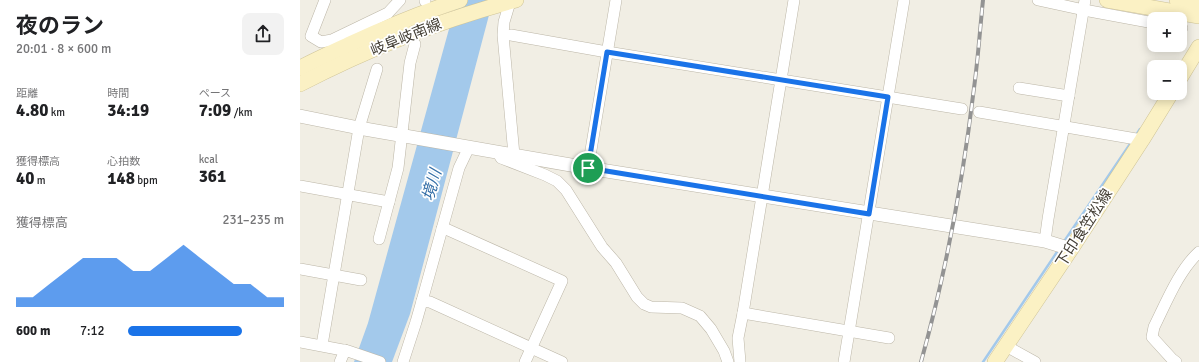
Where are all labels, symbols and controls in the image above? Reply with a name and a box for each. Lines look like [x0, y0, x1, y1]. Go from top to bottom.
text: 夜のラン [16, 12, 104, 39]
map controls [1147, 12, 1187, 100]
button: + [1147, 12, 1187, 52]
button: share [242, 13, 284, 55]
street label: 岐阜岐南線 [368, 15, 444, 59]
text: 20:01 · 8 × 600 m [16, 41, 111, 57]
button: − [1147, 60, 1187, 100]
text: 距離 [16, 87, 38, 100]
text: 時間 [107, 87, 129, 100]
text: ペース [199, 87, 231, 100]
text: 4.80 [16, 100, 48, 121]
text: 34:19 [107, 100, 149, 121]
text: 7:09 [199, 100, 231, 121]
text: km [48, 106, 65, 119]
text: /km [231, 106, 253, 119]
pin [571, 151, 605, 185]
text: kcal [199, 153, 218, 166]
text: 獲得標高 [16, 155, 60, 168]
text: 心拍数 [107, 155, 140, 168]
icon: arrive [577, 157, 599, 179]
water label: 境川 [418, 165, 447, 203]
text: 361 [199, 166, 226, 187]
text: 40 [16, 168, 34, 189]
text: 148 [107, 168, 135, 189]
text: m [34, 174, 46, 187]
text: bpm [135, 174, 158, 187]
street label: 下印食笠松線 [1052, 185, 1116, 271]
text: 231–235 m [222, 212, 284, 228]
text: 獲得標高 [16, 215, 68, 231]
text: 600 m [16, 323, 50, 339]
text: 7:12 [80, 323, 105, 339]

